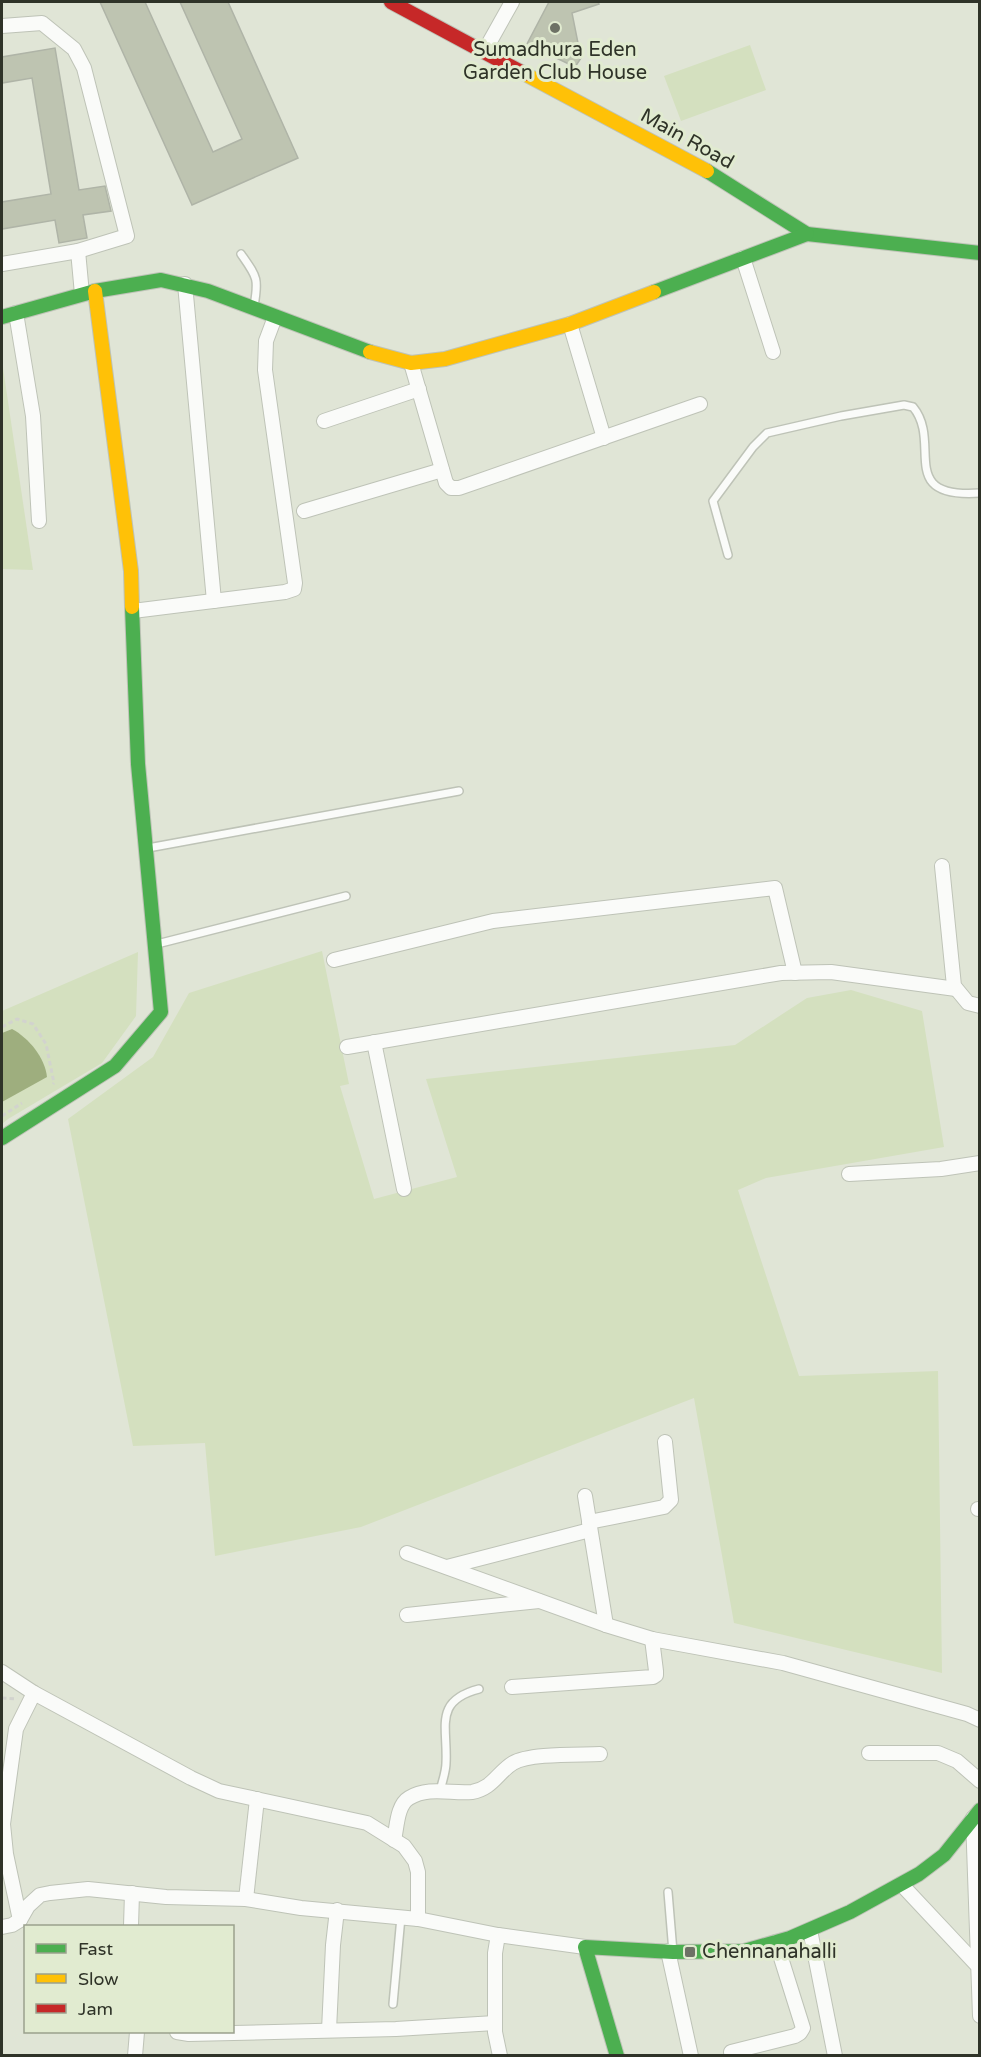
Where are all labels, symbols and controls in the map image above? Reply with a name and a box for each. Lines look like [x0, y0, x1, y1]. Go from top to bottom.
marker: Sumadhura Eden Garden Club House [548, 21, 562, 35]
place label: Sumadhura Eden Garden Club House [463, 38, 647, 85]
street label: Main Road [636, 103, 738, 175]
legend [24, 1925, 234, 2033]
text: Fast [78, 1938, 113, 1960]
place label: Chennanahalli [702, 1940, 837, 1964]
marker: Chennanahalli [683, 1945, 697, 1959]
text: Slow [78, 1968, 119, 1990]
text: Jam [78, 1998, 113, 2020]

